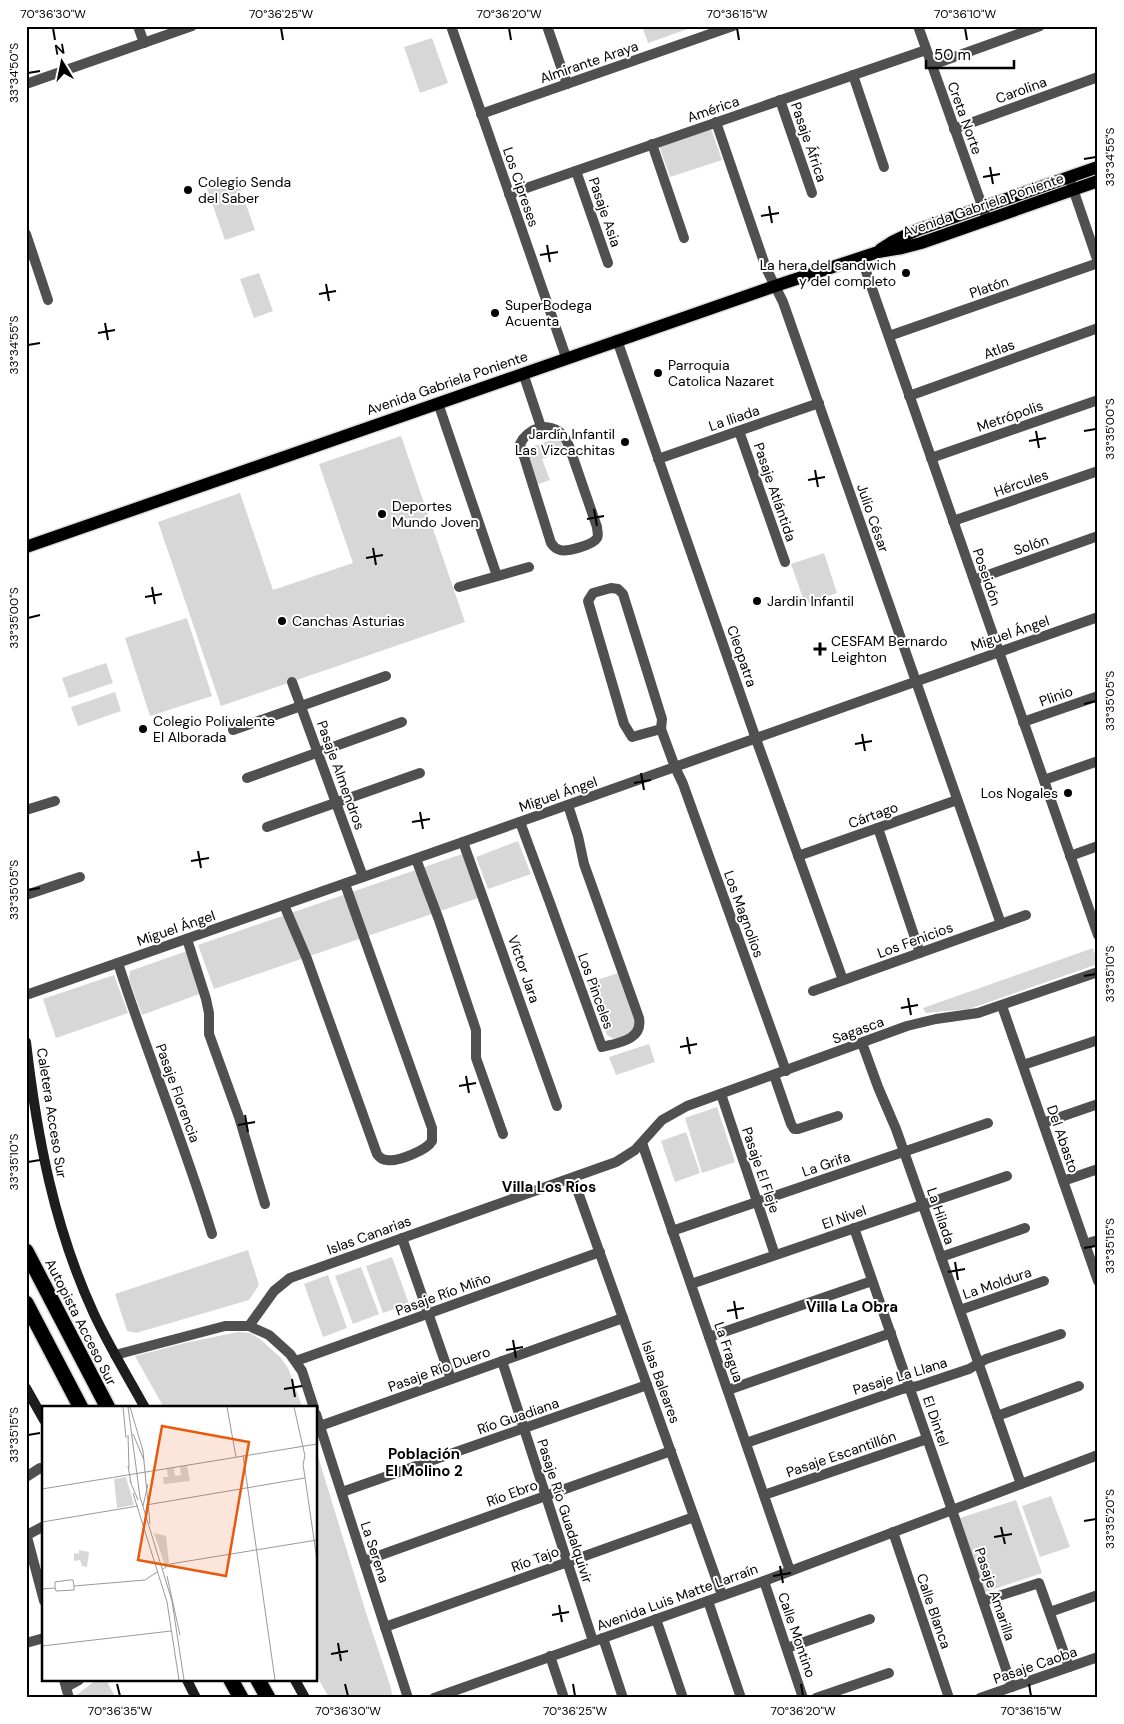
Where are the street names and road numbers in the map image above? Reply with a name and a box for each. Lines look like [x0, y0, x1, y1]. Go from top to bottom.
street label: Almirante Araya [537, 37, 641, 87]
street label: Carolina [993, 72, 1049, 108]
street label: Creta Norte [944, 79, 986, 157]
street label: América [685, 92, 741, 126]
street label: Pasaje África [787, 100, 831, 184]
street label: Los Cipreses [499, 145, 543, 229]
street label: Avenida Gabriela Poniente [900, 169, 1066, 241]
street label: Pasaje Asia [585, 175, 625, 249]
street label: Platón [967, 272, 1011, 302]
street label: Atlas [981, 335, 1017, 363]
street label: Avenida Gabriela Poniente [364, 347, 530, 419]
street label: Metrópolis [975, 396, 1045, 436]
street label: La Iliada [706, 401, 762, 435]
street label: Pasaje Atlántida [750, 440, 800, 544]
street label: Hércules [991, 465, 1051, 501]
street label: Julio César [853, 481, 893, 555]
street label: Solón [1011, 531, 1051, 559]
street label: Poseidón [969, 546, 1005, 608]
street label: Miguel Ángel [968, 611, 1052, 655]
street label: Cleopatra [723, 623, 761, 689]
street label: Plinio [1037, 682, 1075, 710]
street label: Pasaje Almendros [313, 718, 369, 832]
street label: Miguel Ángel [516, 772, 600, 816]
street label: Cártago [846, 798, 900, 832]
street label: Los Magnolios [720, 868, 768, 960]
street label: Miguel Ángel [134, 906, 218, 950]
street label: Los Fenicios [875, 918, 955, 962]
street label: Víctor Jara [504, 933, 544, 1005]
street label: Los Pinceles [574, 950, 618, 1032]
street label: Sagasca [830, 1012, 886, 1048]
street label: Pasaje Florencia [152, 1041, 204, 1145]
street label: Caletera Acceso Sur [33, 1047, 71, 1179]
street label: Del Abasto [1043, 1103, 1083, 1175]
street label: Pasaje El Fleje [738, 1125, 784, 1215]
street label: La Grifa [799, 1147, 853, 1181]
street label: La Hilada [923, 1185, 959, 1247]
street label: El Nivel [819, 1201, 869, 1233]
street label: Islas Canarias [324, 1211, 414, 1259]
street label: Autopista Acceso Sur [41, 1256, 121, 1388]
street label: La Moldura [960, 1263, 1034, 1303]
street label: Pasaje Río Miño [393, 1268, 493, 1320]
street label: La Fragua [710, 1320, 748, 1384]
street label: Islas Baleares [638, 1338, 684, 1426]
street label: Pasaje Río Duero [385, 1342, 493, 1396]
street label: Pasaje La Llana [851, 1353, 949, 1399]
street label: El Dintel [919, 1393, 953, 1449]
street label: Río Guadiana [475, 1394, 561, 1438]
street label: Pasaje Escantillón [784, 1427, 898, 1481]
street label: Pasaje Río Guadalquivir [533, 1437, 597, 1585]
street label: Río Ebro [484, 1475, 540, 1511]
street label: La Serena [357, 1519, 393, 1585]
street label: Río Tajo [509, 1542, 561, 1576]
street label: Pasaje Amarilla [971, 1545, 1019, 1643]
street label: Avenida Luis Matte Larraín [594, 1559, 760, 1635]
street label: Calle Blanca [913, 1571, 955, 1651]
street label: Calle Montino [774, 1590, 820, 1680]
street label: Pasaje Caoba [991, 1642, 1079, 1688]

